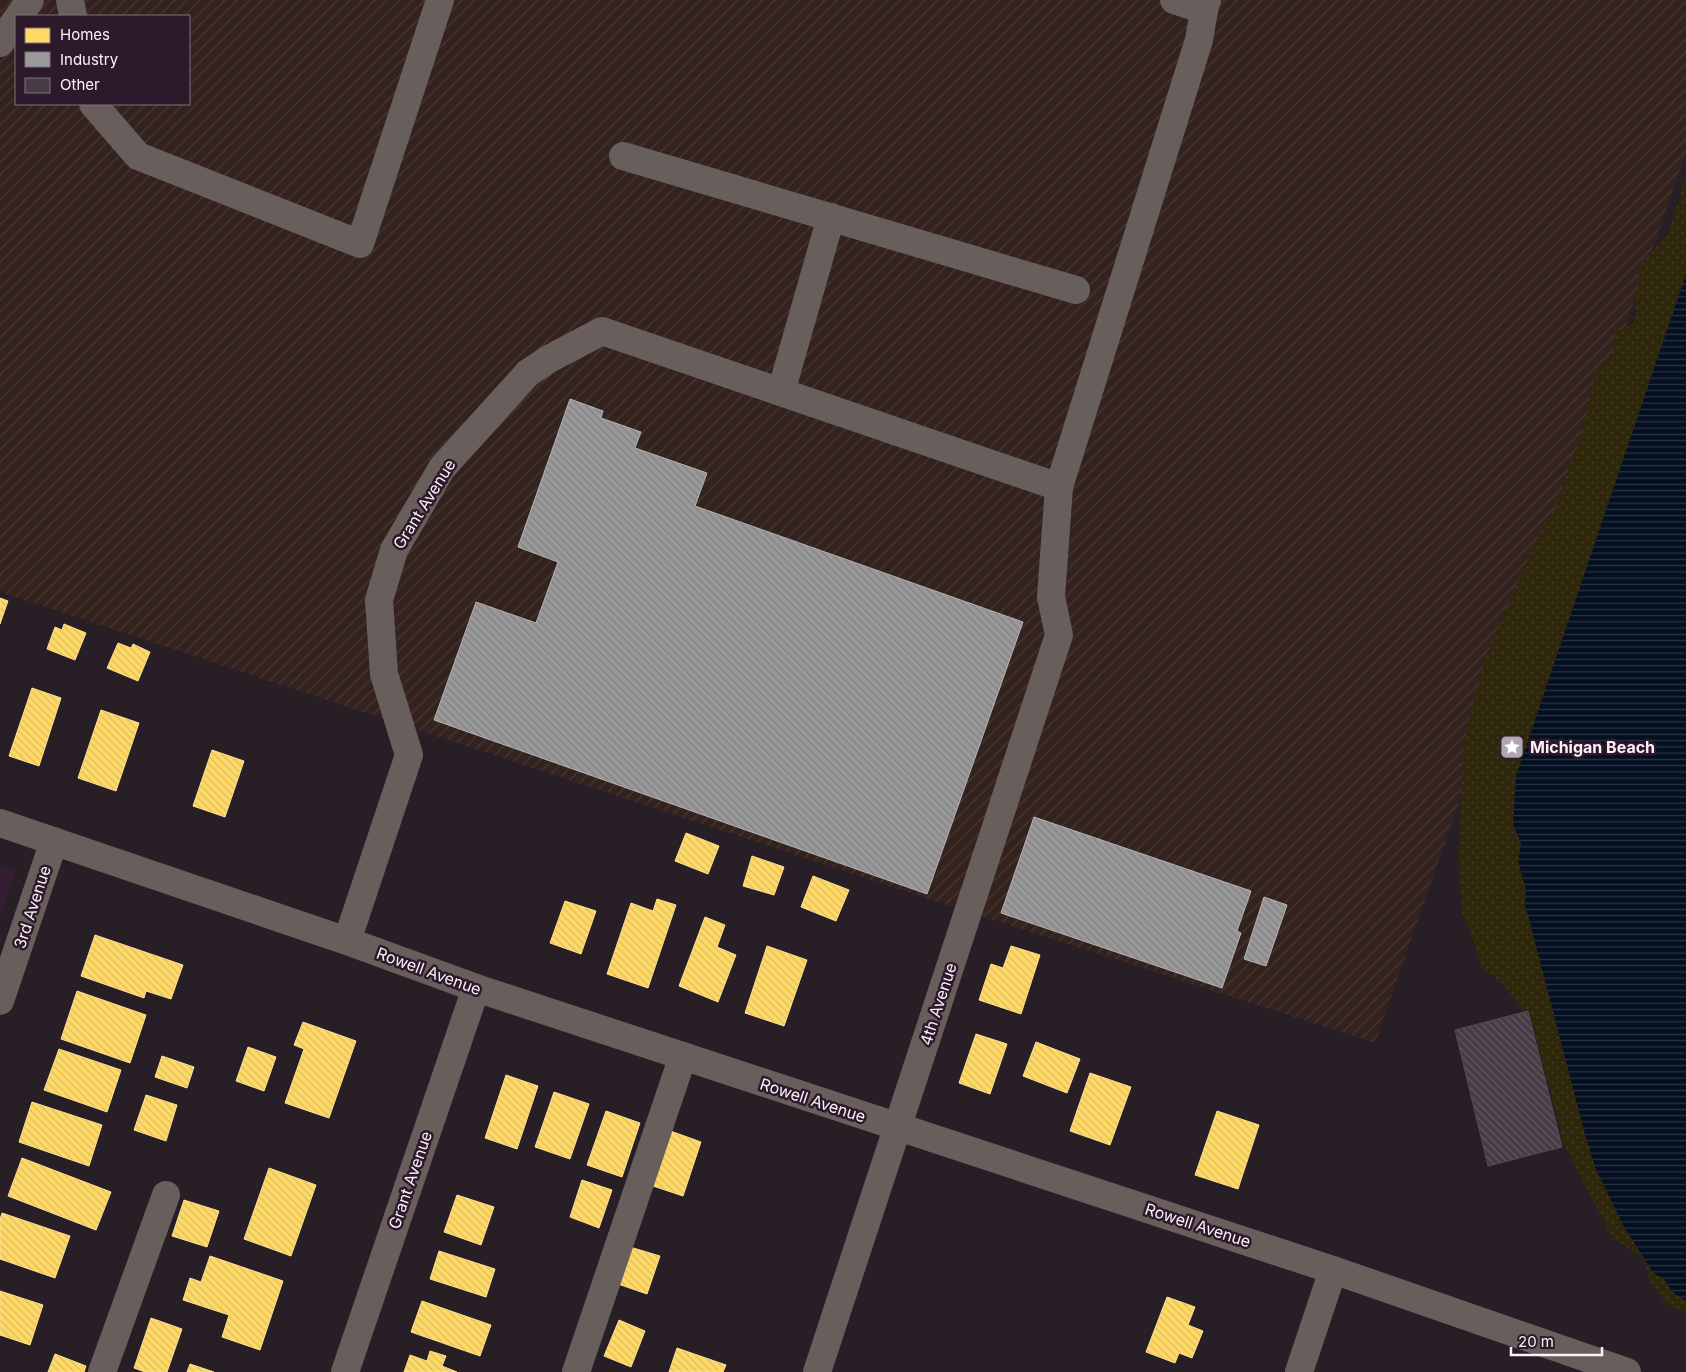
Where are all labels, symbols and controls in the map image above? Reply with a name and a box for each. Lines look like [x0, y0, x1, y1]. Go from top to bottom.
legend [15, 15, 190, 105]
text: Homes [60, 25, 110, 44]
text: Industry [60, 50, 119, 69]
text: Other [60, 75, 100, 94]
street label: Grant Avenue [388, 455, 460, 553]
place icon: Michigan Beach [1499, 734, 1525, 760]
place label: Michigan Beach [1530, 737, 1655, 757]
street label: 3rd Avenue [9, 863, 55, 951]
street label: Rowell Avenue [374, 943, 484, 999]
street label: 4th Avenue [915, 960, 961, 1048]
street label: Rowell Avenue [758, 1074, 868, 1126]
street label: Grant Avenue [384, 1128, 436, 1232]
street label: Rowell Avenue [1143, 1199, 1253, 1251]
scale bar [1511, 1324, 1602, 1356]
text: 20 m [1518, 1332, 1554, 1351]

